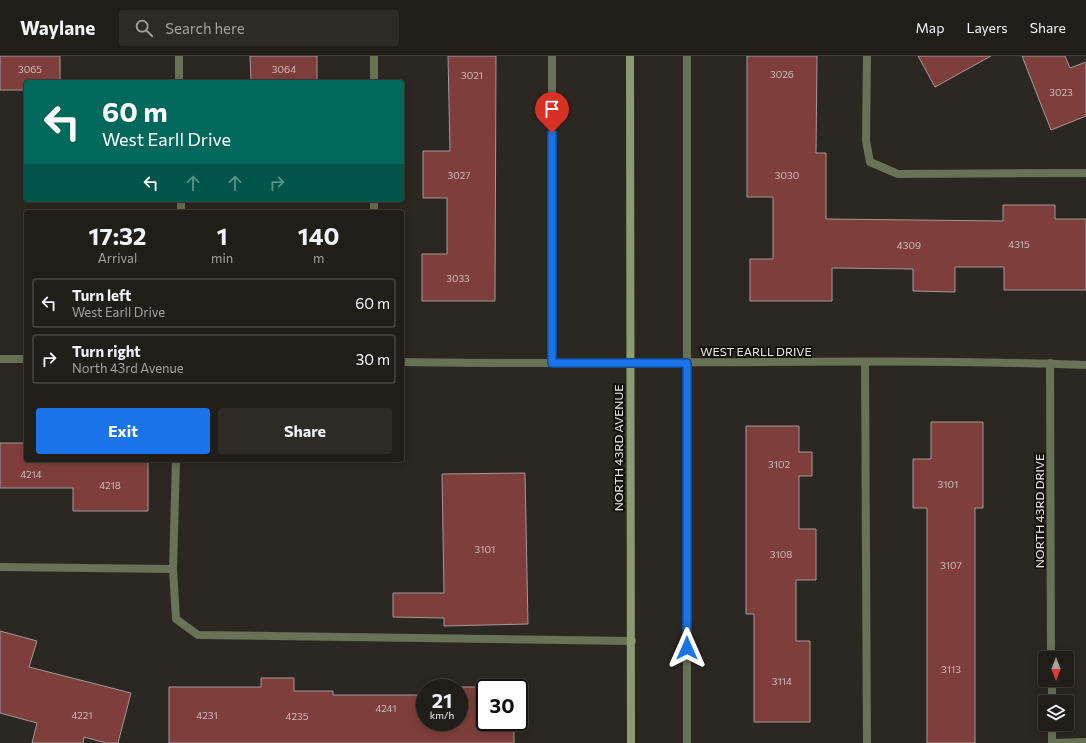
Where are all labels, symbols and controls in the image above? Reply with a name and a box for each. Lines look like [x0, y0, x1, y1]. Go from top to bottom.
search box [119, 10, 399, 46]
text: Waylane [20, 16, 95, 39]
icon: search [133, 17, 155, 39]
text: Search here [165, 19, 245, 37]
text: Map [916, 19, 944, 36]
text: Layers [966, 19, 1008, 36]
text: Share [1030, 19, 1066, 36]
house number: 3065 [18, 63, 42, 75]
house number: 3064 [272, 63, 296, 75]
house number: 3026 [770, 68, 794, 80]
house number: 3021 [461, 69, 483, 81]
house number: 3023 [1049, 86, 1073, 98]
pin [535, 92, 569, 133]
text: 60 m [102, 94, 168, 128]
icon: left [36, 96, 88, 148]
icon: arrive [541, 98, 563, 120]
text: West Earll Drive [102, 128, 231, 150]
house number: 3027 [447, 169, 471, 181]
house number: 3030 [775, 169, 799, 181]
icon: left [140, 172, 162, 194]
icon: ahead [182, 172, 204, 194]
icon: ahead [224, 172, 246, 194]
icon: right [266, 172, 288, 194]
text: 17:32 [89, 221, 146, 250]
text: 1 [217, 221, 228, 250]
text: 140 [298, 221, 339, 250]
house number: 4315 [1008, 238, 1030, 250]
house number: 4309 [897, 239, 921, 251]
text: Arrival [98, 250, 137, 266]
text: min [211, 250, 233, 266]
text: m [313, 250, 324, 266]
house number: 3033 [446, 272, 470, 284]
text: Turn left [72, 286, 131, 304]
icon: left [38, 292, 60, 314]
text: 60 m [355, 294, 390, 312]
text: West Earll Drive [72, 304, 165, 320]
text: Turn right [72, 342, 141, 360]
street label: WEST EARLL DRIVE [700, 344, 812, 358]
icon: right [38, 348, 60, 370]
text: 30 m [356, 350, 390, 368]
text: North 43rd Avenue [72, 360, 184, 376]
street label: NORTH 43RD AVENUE [611, 385, 625, 511]
button: Exit [36, 408, 210, 454]
button: Share [218, 408, 392, 454]
street label: NORTH 43RD DRIVE [1032, 454, 1046, 568]
house number: 3102 [768, 458, 790, 470]
house number: 4214 [20, 468, 42, 480]
house number: 3101 [938, 478, 958, 490]
house number: 4218 [99, 479, 121, 491]
house number: 3101 [475, 543, 495, 555]
house number: 3108 [770, 548, 792, 560]
house number: 3107 [940, 559, 962, 571]
position arrow [666, 627, 708, 669]
north arrow [1038, 651, 1074, 687]
map controls [1038, 651, 1074, 731]
house number: 3113 [941, 663, 961, 675]
house number: 3114 [772, 675, 792, 687]
speed limit sign: 30 [476, 679, 528, 731]
text: 21 [432, 688, 452, 712]
button: layers [1038, 695, 1074, 731]
house number: 4241 [375, 702, 397, 714]
house number: 4221 [71, 709, 93, 721]
house number: 4231 [196, 709, 218, 721]
text: km/h [430, 709, 454, 721]
house number: 4235 [286, 710, 309, 722]

